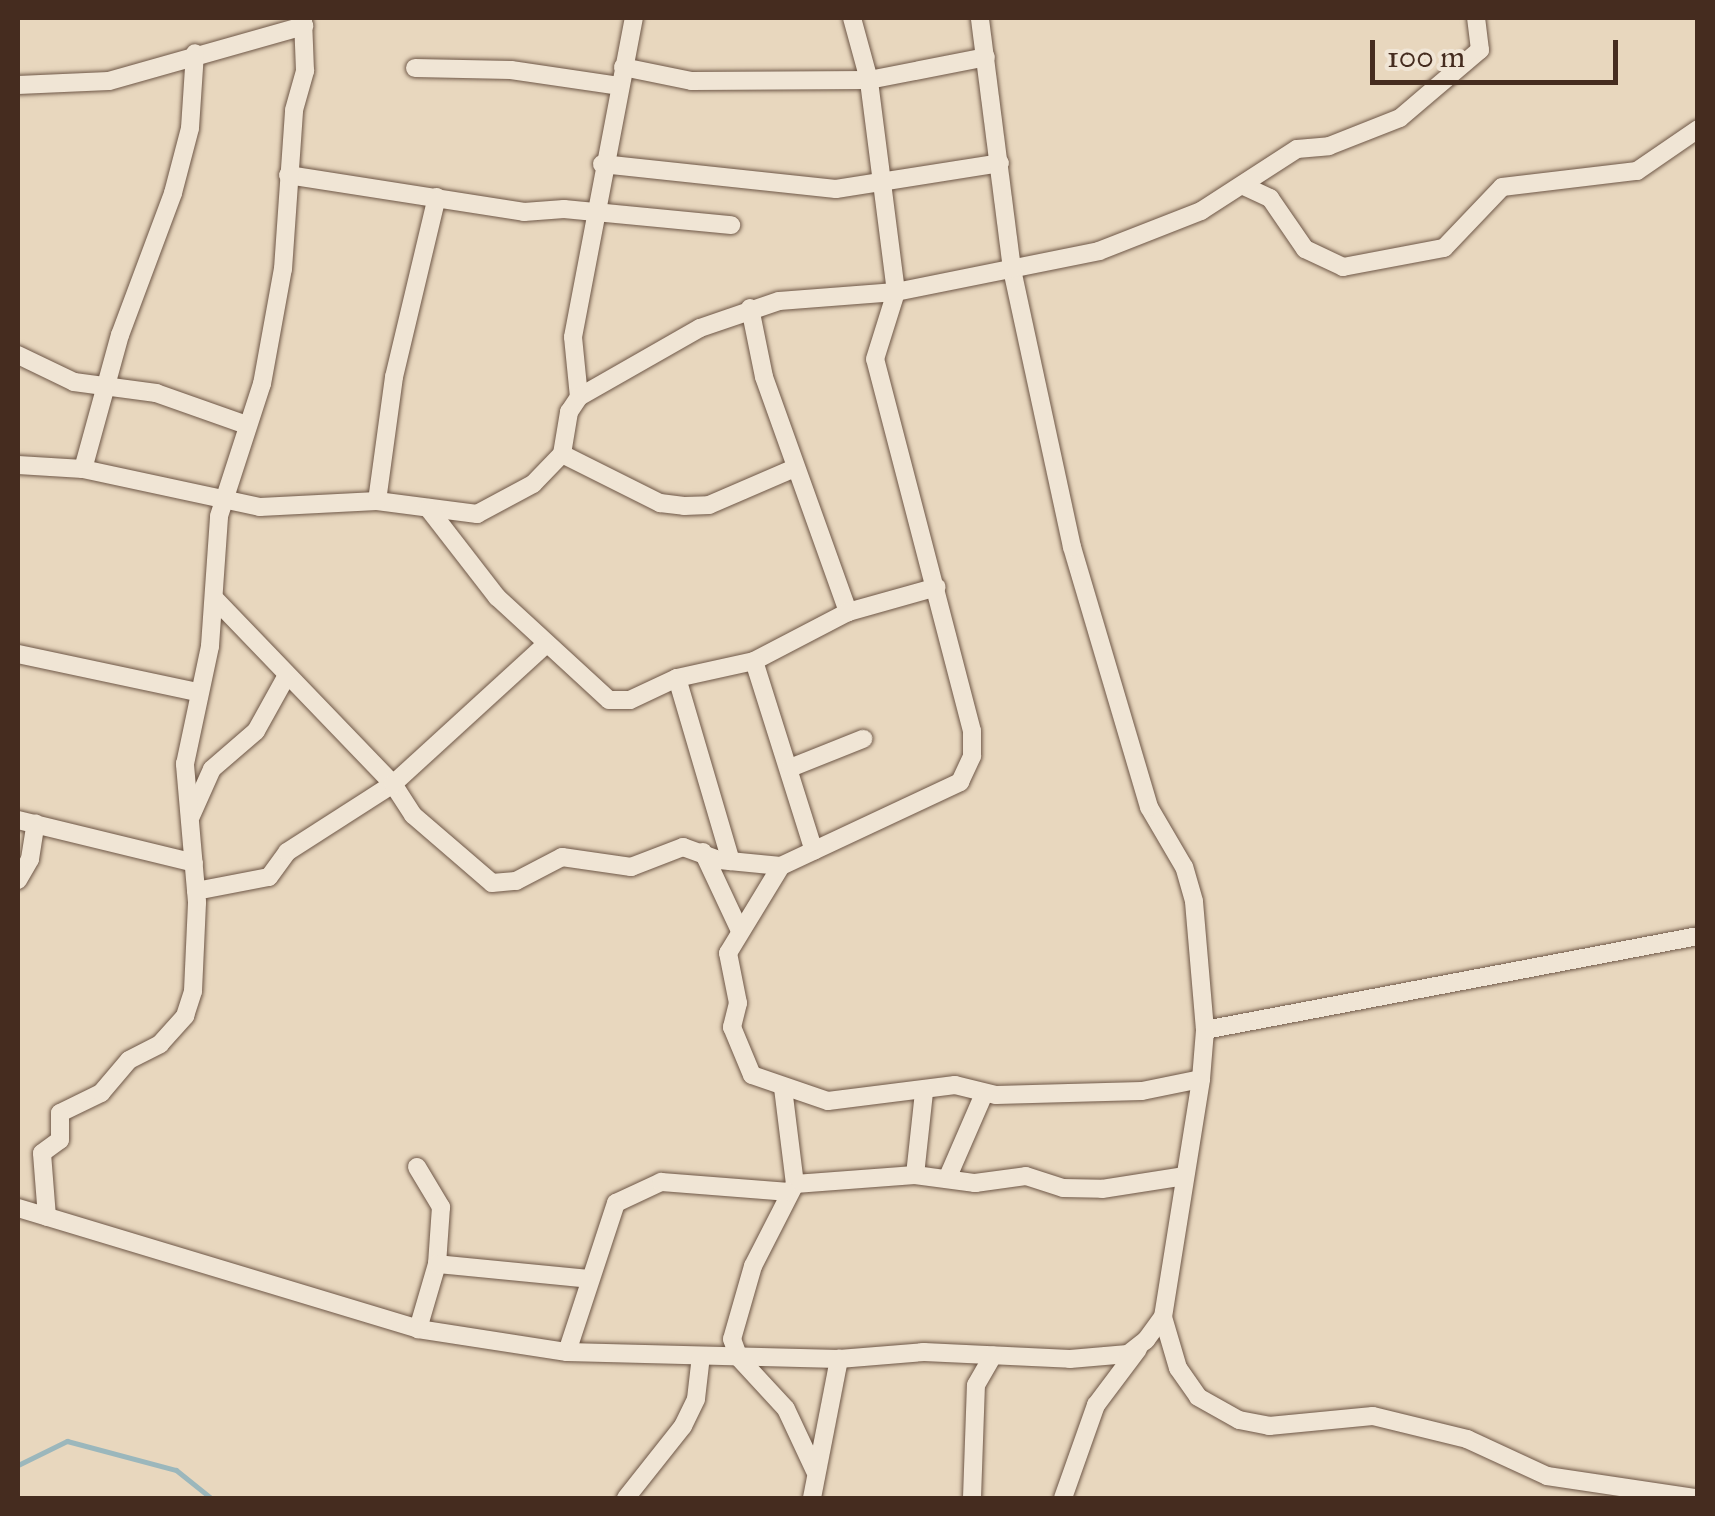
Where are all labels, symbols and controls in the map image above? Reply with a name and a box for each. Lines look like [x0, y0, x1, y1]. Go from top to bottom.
scale bar [1375, 20, 1622, 82]
text: 100 m [1387, 39, 1465, 75]

